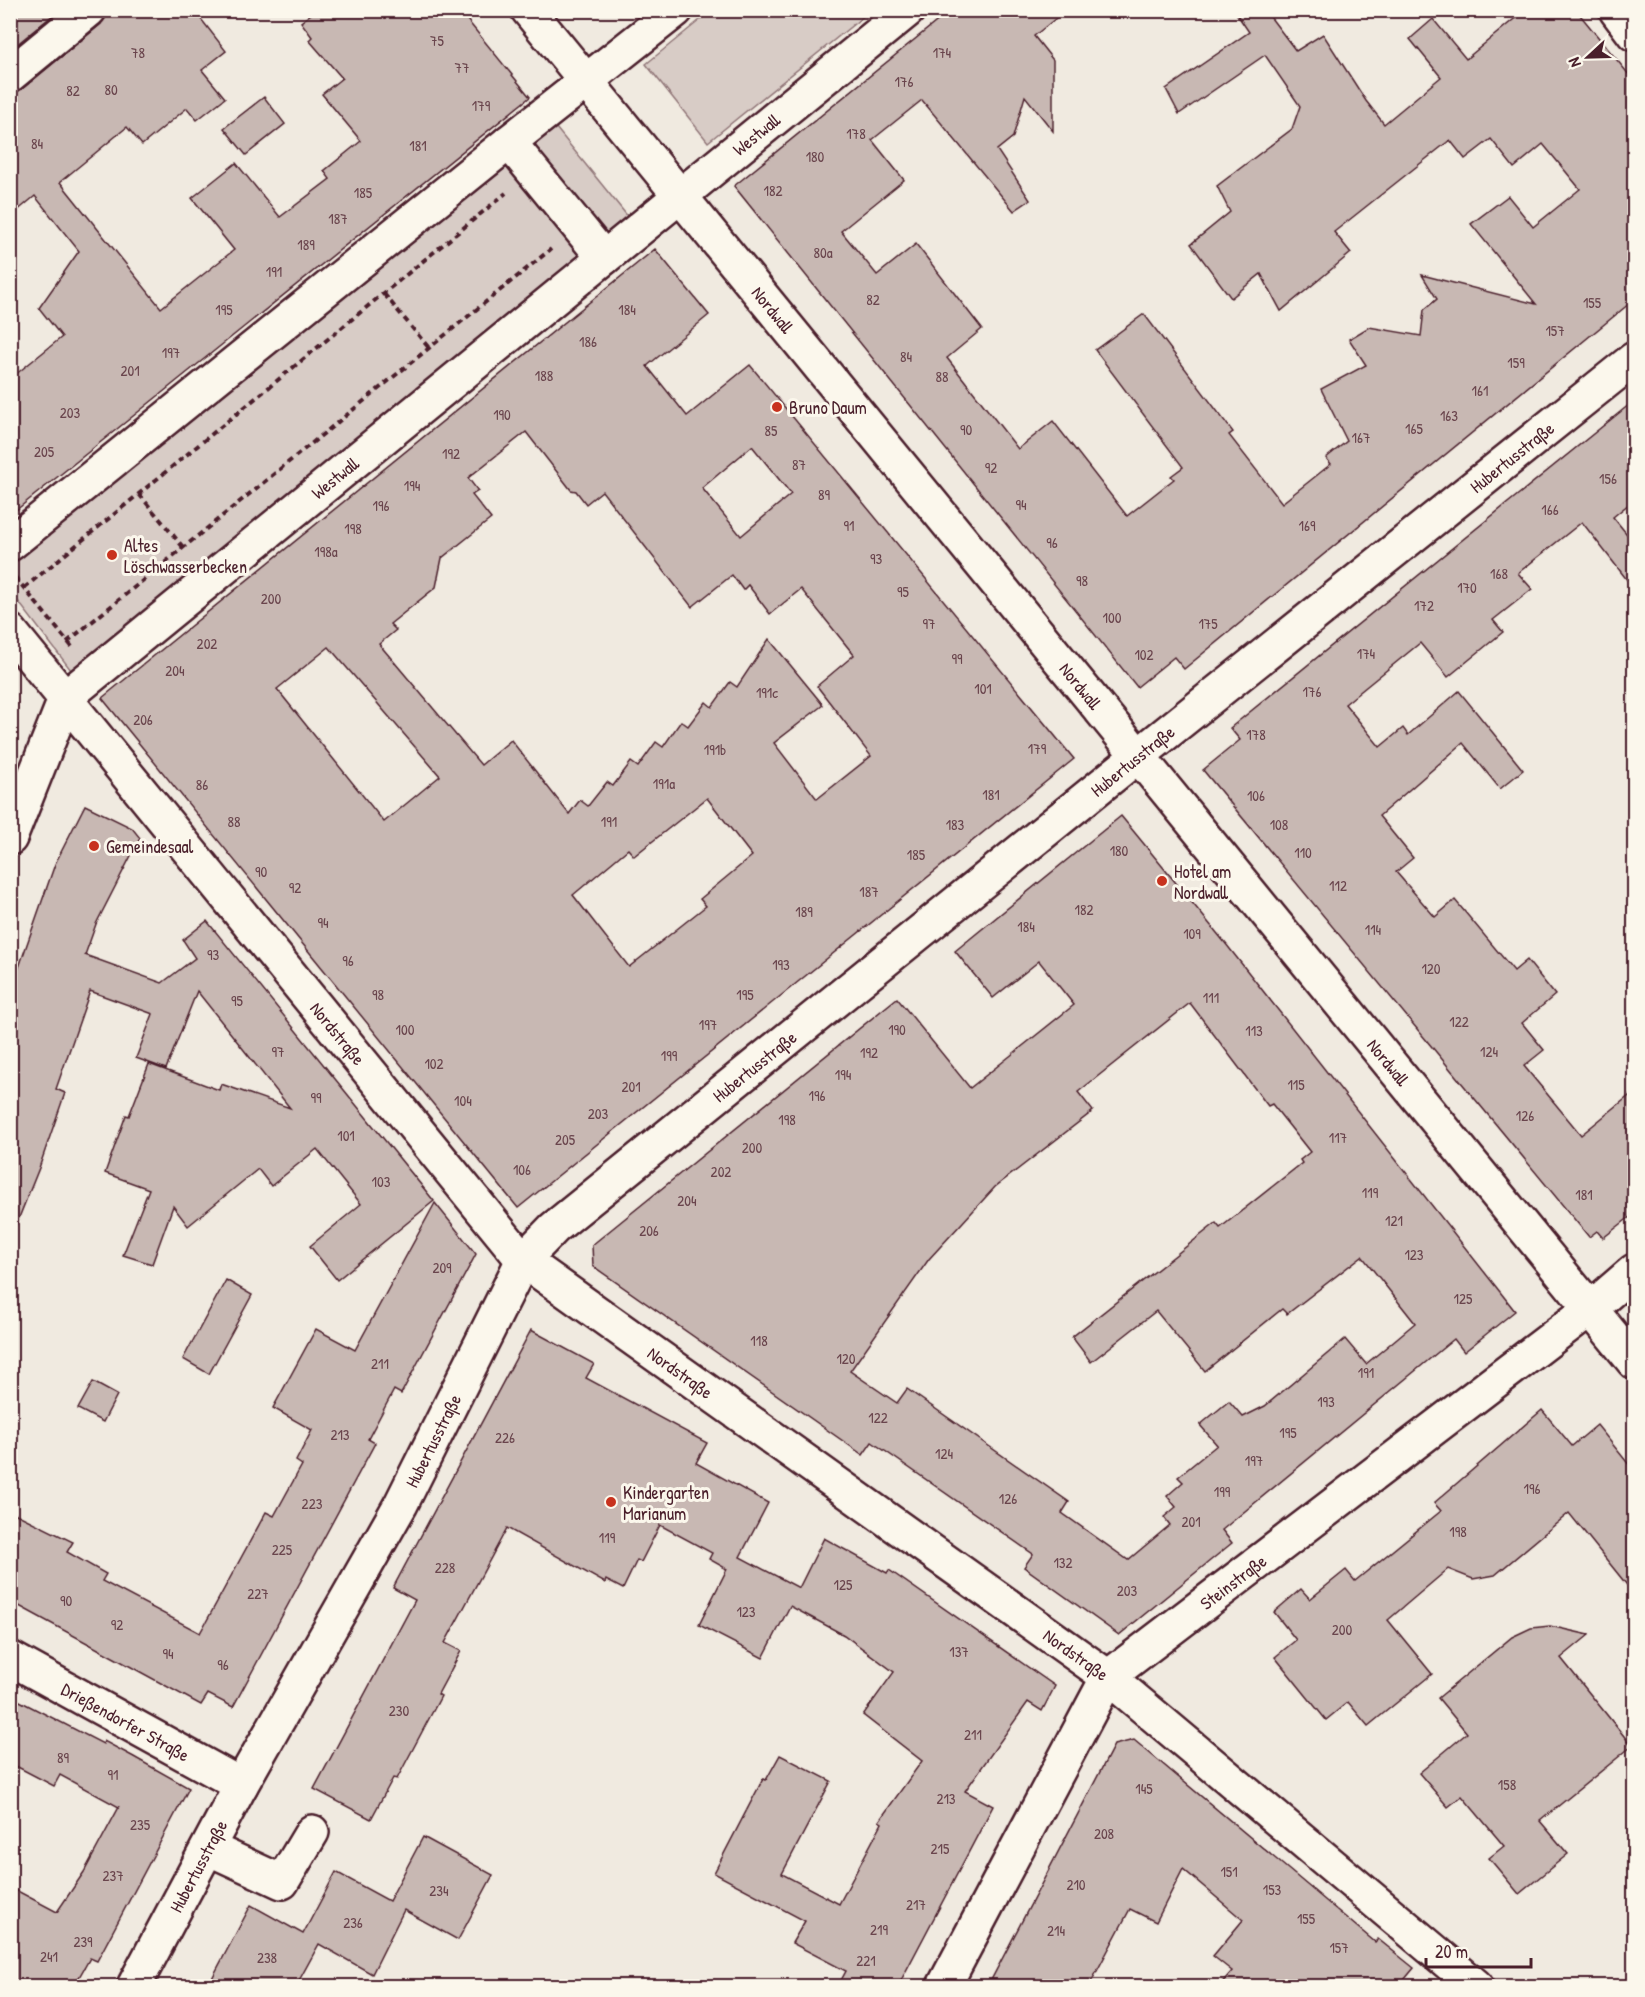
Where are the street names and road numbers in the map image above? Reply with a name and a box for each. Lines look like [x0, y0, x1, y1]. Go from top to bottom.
street label: Westwall [727, 107, 785, 161]
street label: Nordwall [746, 281, 800, 339]
street label: Hubertusstraße [1464, 415, 1559, 498]
street label: Westwall [306, 451, 364, 505]
street label: Nordwall [1054, 657, 1108, 715]
street label: Hubertusstraße [1085, 719, 1180, 802]
street label: Nordstraße [305, 996, 371, 1070]
street label: Hubertusstraße [707, 1024, 802, 1108]
street label: Nordwall [1362, 1033, 1415, 1091]
street label: Nordstraße [643, 1340, 718, 1404]
street label: Hubertusstraße [399, 1390, 467, 1491]
street label: Steinstraße [1194, 1548, 1271, 1615]
street label: Nordstraße [1039, 1622, 1114, 1686]
street label: Drießendorfer Straße [57, 1676, 194, 1767]
street label: Hubertusstraße [163, 1815, 233, 1917]

